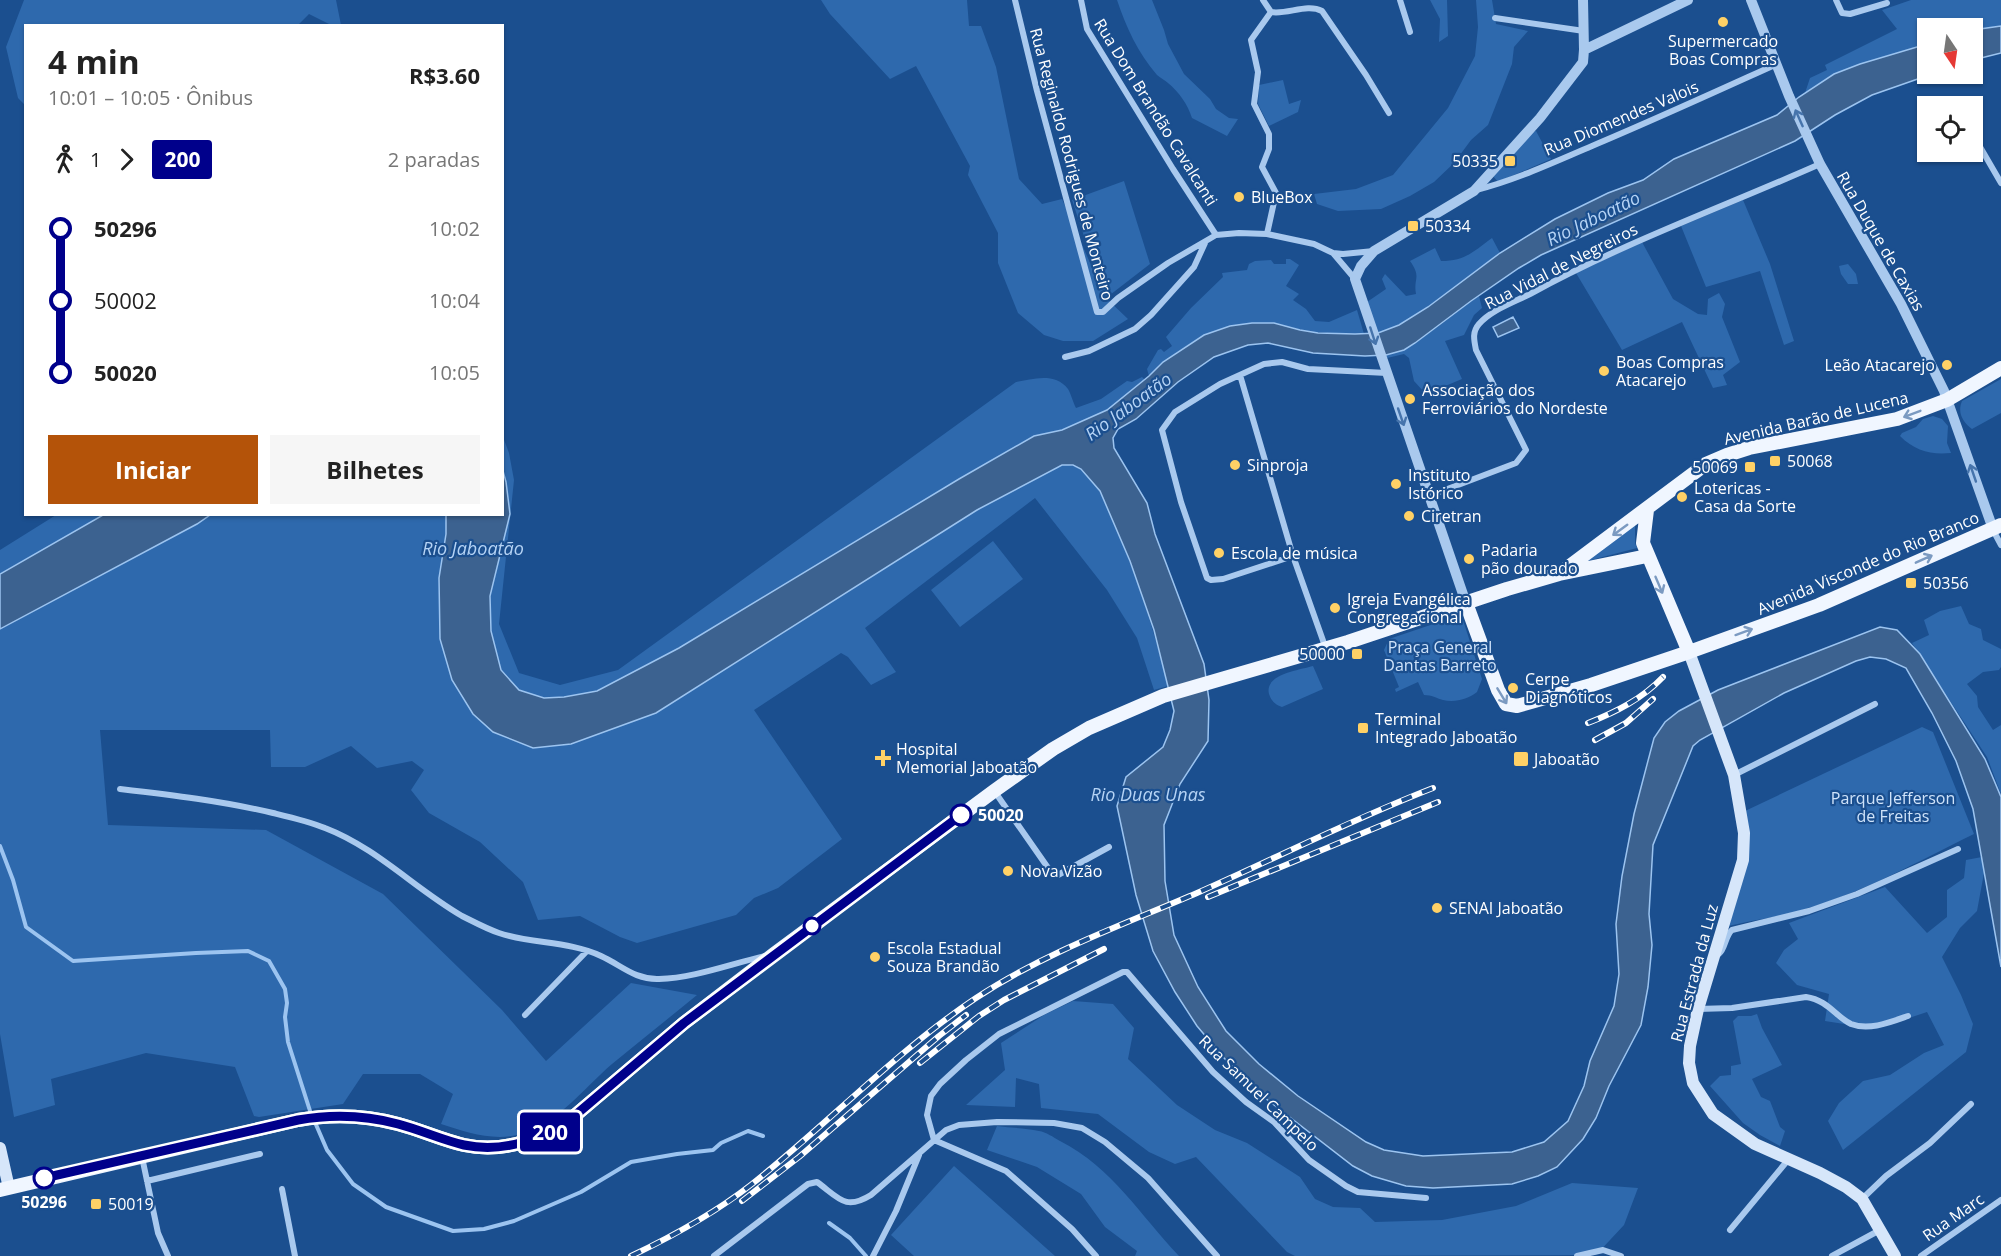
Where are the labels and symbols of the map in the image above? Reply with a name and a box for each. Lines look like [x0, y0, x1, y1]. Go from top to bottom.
street label: Rua Dom Brandão Cavalcanti [1089, 14, 1223, 210]
marker: Supermercado Boas Compras [1716, 15, 1730, 29]
north arrow [1917, 18, 1983, 84]
street label: Rua Reginaldo Rodrigues de Monteiro [1025, 25, 1119, 303]
place label: Supermercado Boas Compras [1668, 30, 1778, 70]
street label: Rua Diomendes Valois [1540, 75, 1702, 161]
one-way arrow [1792, 110, 1804, 128]
place label: 50335 [1452, 150, 1498, 172]
marker: 50335 [1503, 154, 1517, 168]
street label: Rua Duque de Caxias [1832, 167, 1930, 315]
water label: Rio Jaboatão [1542, 185, 1644, 251]
place label: BlueBox [1251, 186, 1313, 208]
marker: BlueBox [1232, 190, 1246, 204]
place label: 50334 [1425, 215, 1471, 237]
street label: Rua Vidal de Negreiros [1481, 218, 1641, 314]
marker: 50334 [1406, 219, 1420, 233]
one-way arrow [1369, 326, 1380, 345]
place label: Boas Compras Atacarejo [1616, 351, 1724, 391]
place label: Leão Atacarejo [1825, 354, 1935, 376]
marker: Leão Atacarejo [1940, 358, 1954, 372]
marker: Boas Compras Atacarejo [1597, 364, 1611, 378]
water label: Rio Jaboatão [1080, 366, 1176, 446]
place label: Associação dos Ferroviários do Nordeste [1422, 379, 1608, 419]
street label: Avenida Barão de Lucena [1722, 386, 1910, 450]
marker: Associação dos Ferroviários do Nordeste [1403, 392, 1417, 406]
one-way arrow [1397, 407, 1408, 426]
one-way arrow [1903, 409, 1921, 420]
place label: 50068 [1787, 450, 1833, 472]
place label: Sinproja [1247, 454, 1309, 476]
marker: 50068 [1768, 454, 1782, 468]
place label: 50069 [1692, 456, 1738, 478]
marker: Sinproja [1228, 458, 1242, 472]
marker: 50069 [1743, 460, 1757, 474]
place label: Instituto Istórico [1408, 464, 1471, 504]
one-way arrow [1967, 464, 1978, 483]
marker: Instituto Istórico [1389, 477, 1403, 491]
place label: Lotericas - Casa da Sorte [1694, 477, 1796, 517]
marker: Lotericas - Casa da Sorte [1675, 490, 1689, 504]
place label: Ciretran [1421, 505, 1482, 527]
street label: Avenida Visconde do Rio Branco [1754, 506, 1982, 620]
marker: Ciretran [1402, 509, 1416, 523]
one-way arrow [1612, 524, 1628, 536]
water label: Rio Jaboatão [422, 536, 524, 560]
place label: Padaria pão dourado [1481, 539, 1578, 579]
place label: Escola de música [1231, 542, 1358, 564]
marker: Escola de música [1212, 546, 1226, 560]
marker: Padaria pão dourado [1462, 552, 1476, 566]
one-way arrow [1914, 553, 1933, 564]
place label: 50356 [1923, 572, 1969, 594]
one-way arrow [1654, 576, 1666, 594]
marker: 50356 [1904, 576, 1918, 590]
place label: Igreja Evangélica Congregacional [1347, 588, 1471, 628]
marker: Igreja Evangélica Congregacional [1328, 601, 1342, 615]
one-way arrow [1734, 626, 1752, 637]
park label: Praça General Dantas Barreto [1383, 636, 1497, 676]
place label: 50000 [1299, 643, 1345, 665]
marker: 50000 [1350, 647, 1364, 661]
place label: Cerpe Diagnóticos [1525, 668, 1612, 708]
marker: Cerpe Diagnóticos [1506, 681, 1520, 695]
one-way arrow [1496, 687, 1508, 704]
place label: Terminal Integrado Jaboatão [1375, 708, 1517, 748]
marker: Terminal Integrado Jaboatão [1356, 721, 1370, 735]
place label: Hospital Memorial Jaboatão [896, 738, 1037, 778]
place label: Jaboatão [1532, 748, 1600, 770]
marker: Hospital Memorial Jaboatão [874, 749, 892, 767]
marker: Jaboatão [1512, 750, 1530, 768]
water label: Rio Duas Unas [1090, 782, 1206, 806]
park label: Parque Jefferson de Freitas [1831, 787, 1955, 827]
marker: 50020 [950, 804, 972, 826]
place label: 50020 [978, 804, 1024, 826]
place label: Nova Vizão [1020, 860, 1102, 882]
marker: Nova Vizão [1001, 864, 1015, 878]
place label: SENAI Jaboatão [1449, 897, 1563, 919]
marker: SENAI Jaboatão [1430, 901, 1444, 915]
street label: Rua Estrada da Luz [1665, 902, 1723, 1044]
unlabelled marker [803, 917, 821, 935]
place label: Escola Estadual Souza Brandão [887, 937, 1002, 977]
marker: Escola Estadual Souza Brandão [868, 950, 882, 964]
street label: Rua Samuel Campelo [1194, 1030, 1324, 1156]
line badge: 200 [516, 1112, 584, 1152]
marker: 50296 [33, 1167, 55, 1189]
street label: Rua Marc [1918, 1188, 1988, 1246]
place label: 50296 [21, 1191, 67, 1213]
place label: 50019 [108, 1193, 154, 1215]
marker: 50019 [89, 1197, 103, 1211]

